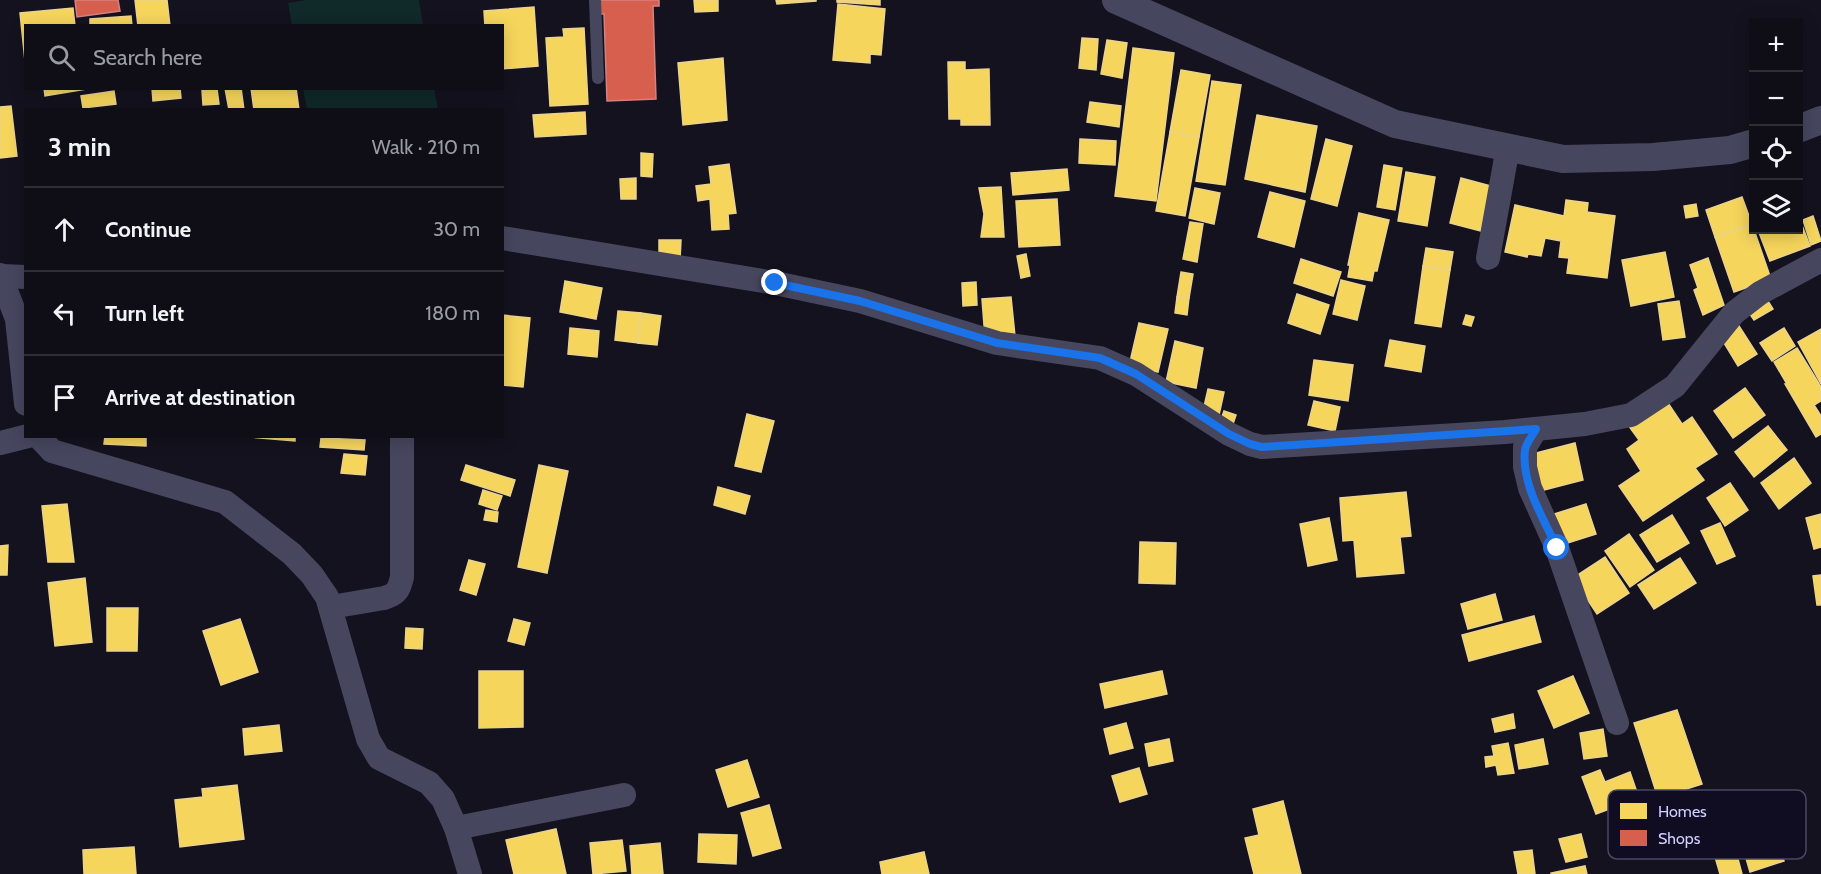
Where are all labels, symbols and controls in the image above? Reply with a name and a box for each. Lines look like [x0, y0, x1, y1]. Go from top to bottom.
map controls [1749, 18, 1803, 234]
button: + [1749, 18, 1803, 72]
search box [24, 24, 504, 90]
icon: search [45, 41, 78, 74]
text: Search here [93, 44, 202, 71]
button: − [1749, 72, 1803, 126]
button: locate [1749, 126, 1803, 180]
text: 3 min [48, 131, 111, 163]
text: Walk · 210 m [372, 135, 480, 159]
button: layers [1749, 180, 1803, 234]
icon: ahead [48, 213, 81, 246]
text: Continue [105, 216, 191, 243]
text: 30 m [433, 217, 480, 241]
route end [761, 269, 787, 295]
icon: left [48, 297, 81, 330]
text: Turn left [105, 300, 184, 327]
text: 180 m [425, 301, 480, 325]
icon: arrive [48, 381, 81, 414]
text: Arrive at destination [105, 384, 295, 411]
route start [1543, 534, 1569, 560]
legend [1608, 790, 1806, 859]
text: Homes [1658, 802, 1707, 821]
text: Shops [1658, 829, 1701, 848]

